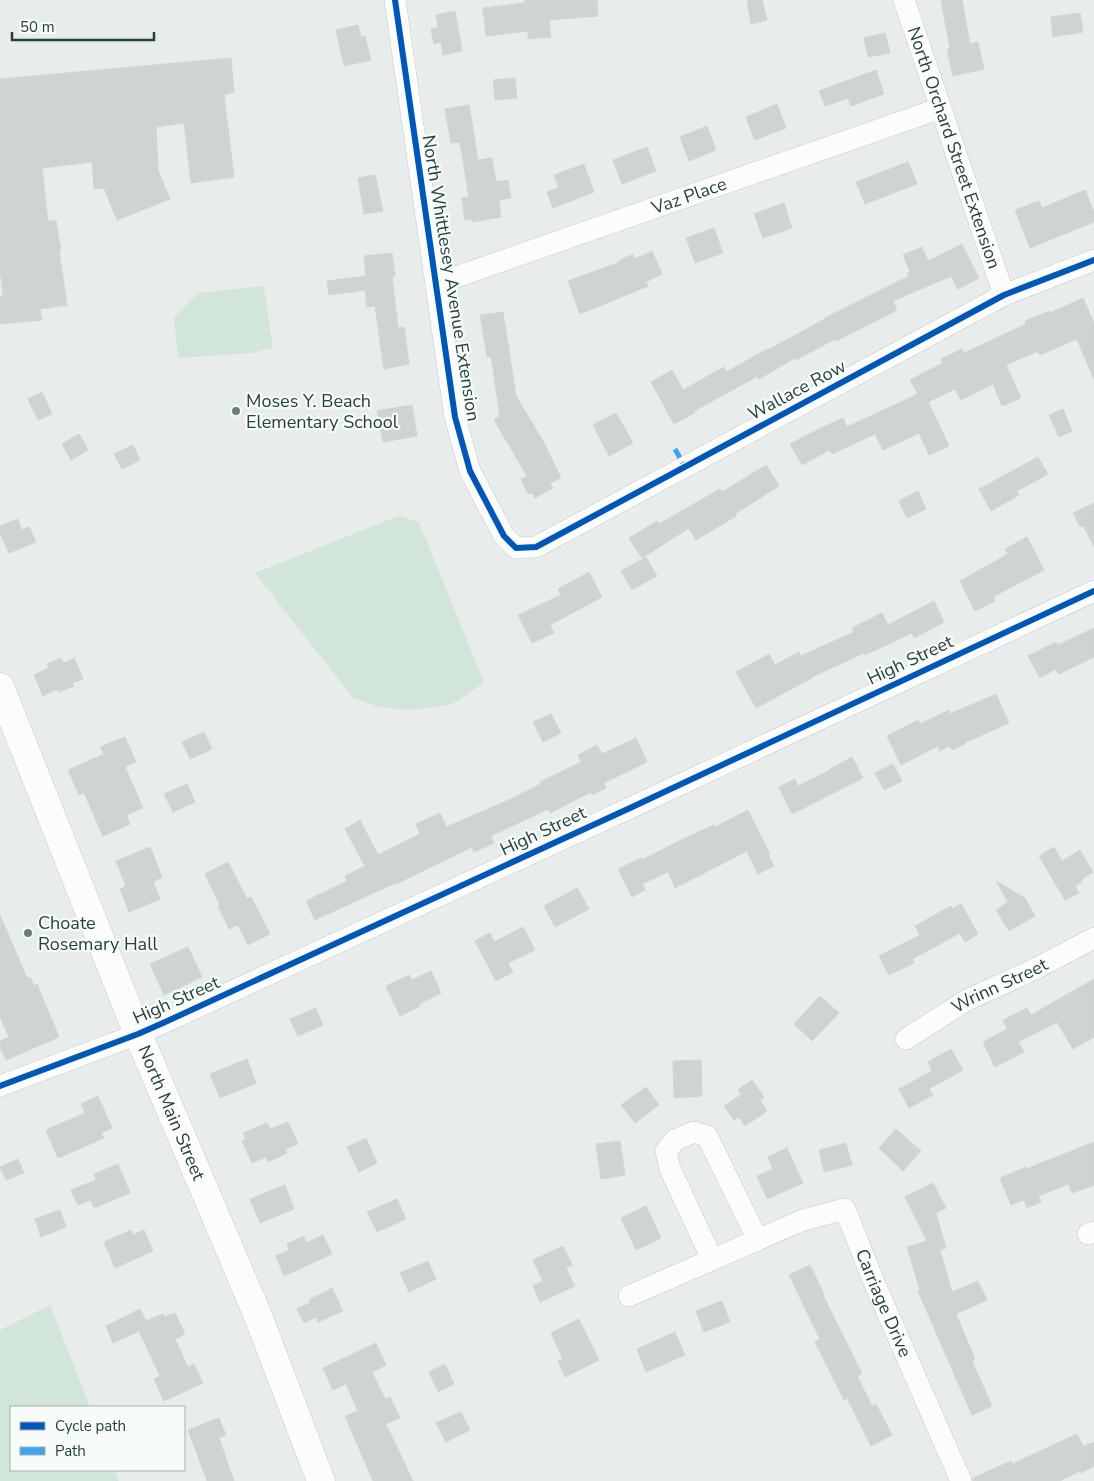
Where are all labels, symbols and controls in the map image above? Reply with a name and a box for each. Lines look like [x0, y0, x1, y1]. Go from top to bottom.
scale bar [12, 10, 155, 42]
text: 50 m [20, 17, 55, 37]
street label: North Orchard Street Extension [902, 24, 1006, 272]
street label: North Whittlesey Avenue Extension [416, 133, 486, 423]
street label: Vaz Place [647, 172, 730, 220]
street label: Wallace Row [744, 354, 850, 426]
place label: Moses Y. Beach Elementary School [246, 389, 399, 434]
marker: Moses Y. Beach Elementary School [230, 405, 242, 417]
street label: High Street [863, 629, 958, 690]
street label: High Street [496, 800, 591, 861]
place label: Choate Rosemary Hall [38, 911, 158, 956]
marker: Choate Rosemary Hall [22, 927, 34, 939]
street label: Wrinn Street [947, 952, 1052, 1019]
street label: High Street [129, 970, 224, 1030]
street label: North Main Street [132, 1041, 211, 1185]
street label: Carriage Drive [850, 1245, 917, 1361]
legend [10, 1406, 185, 1471]
text: Cycle path [55, 1416, 126, 1436]
text: Path [55, 1441, 86, 1461]

